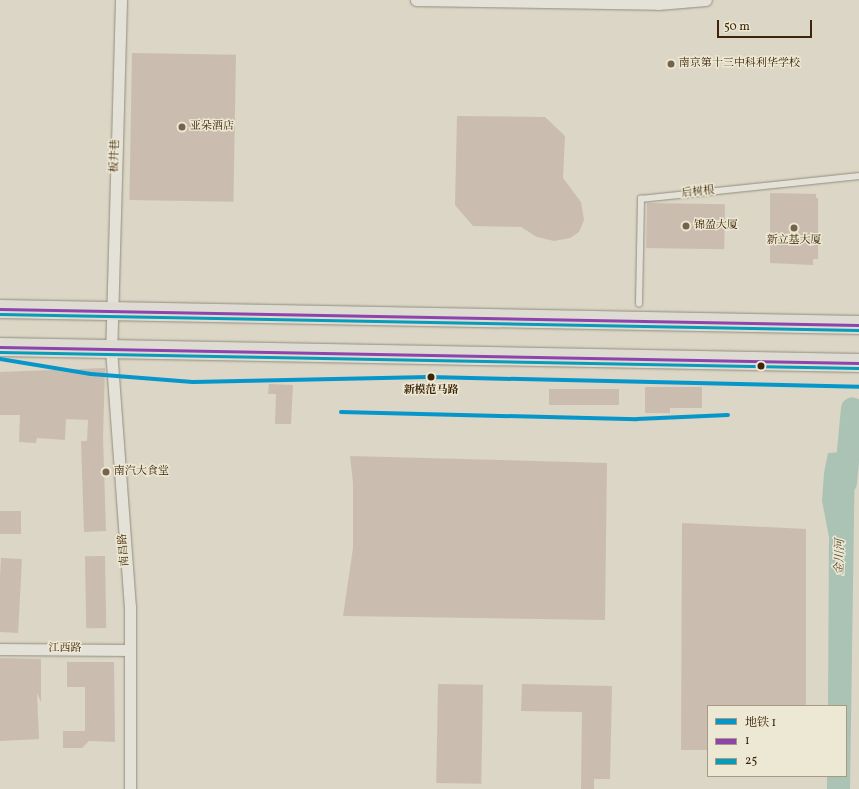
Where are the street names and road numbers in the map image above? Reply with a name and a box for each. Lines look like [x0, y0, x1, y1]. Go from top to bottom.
street label: 板井巷 [109, 139, 123, 173]
street label: 后树根 [681, 185, 715, 201]
street label: 南昌路 [117, 533, 133, 567]
street label: 江西路 [49, 642, 81, 656]

